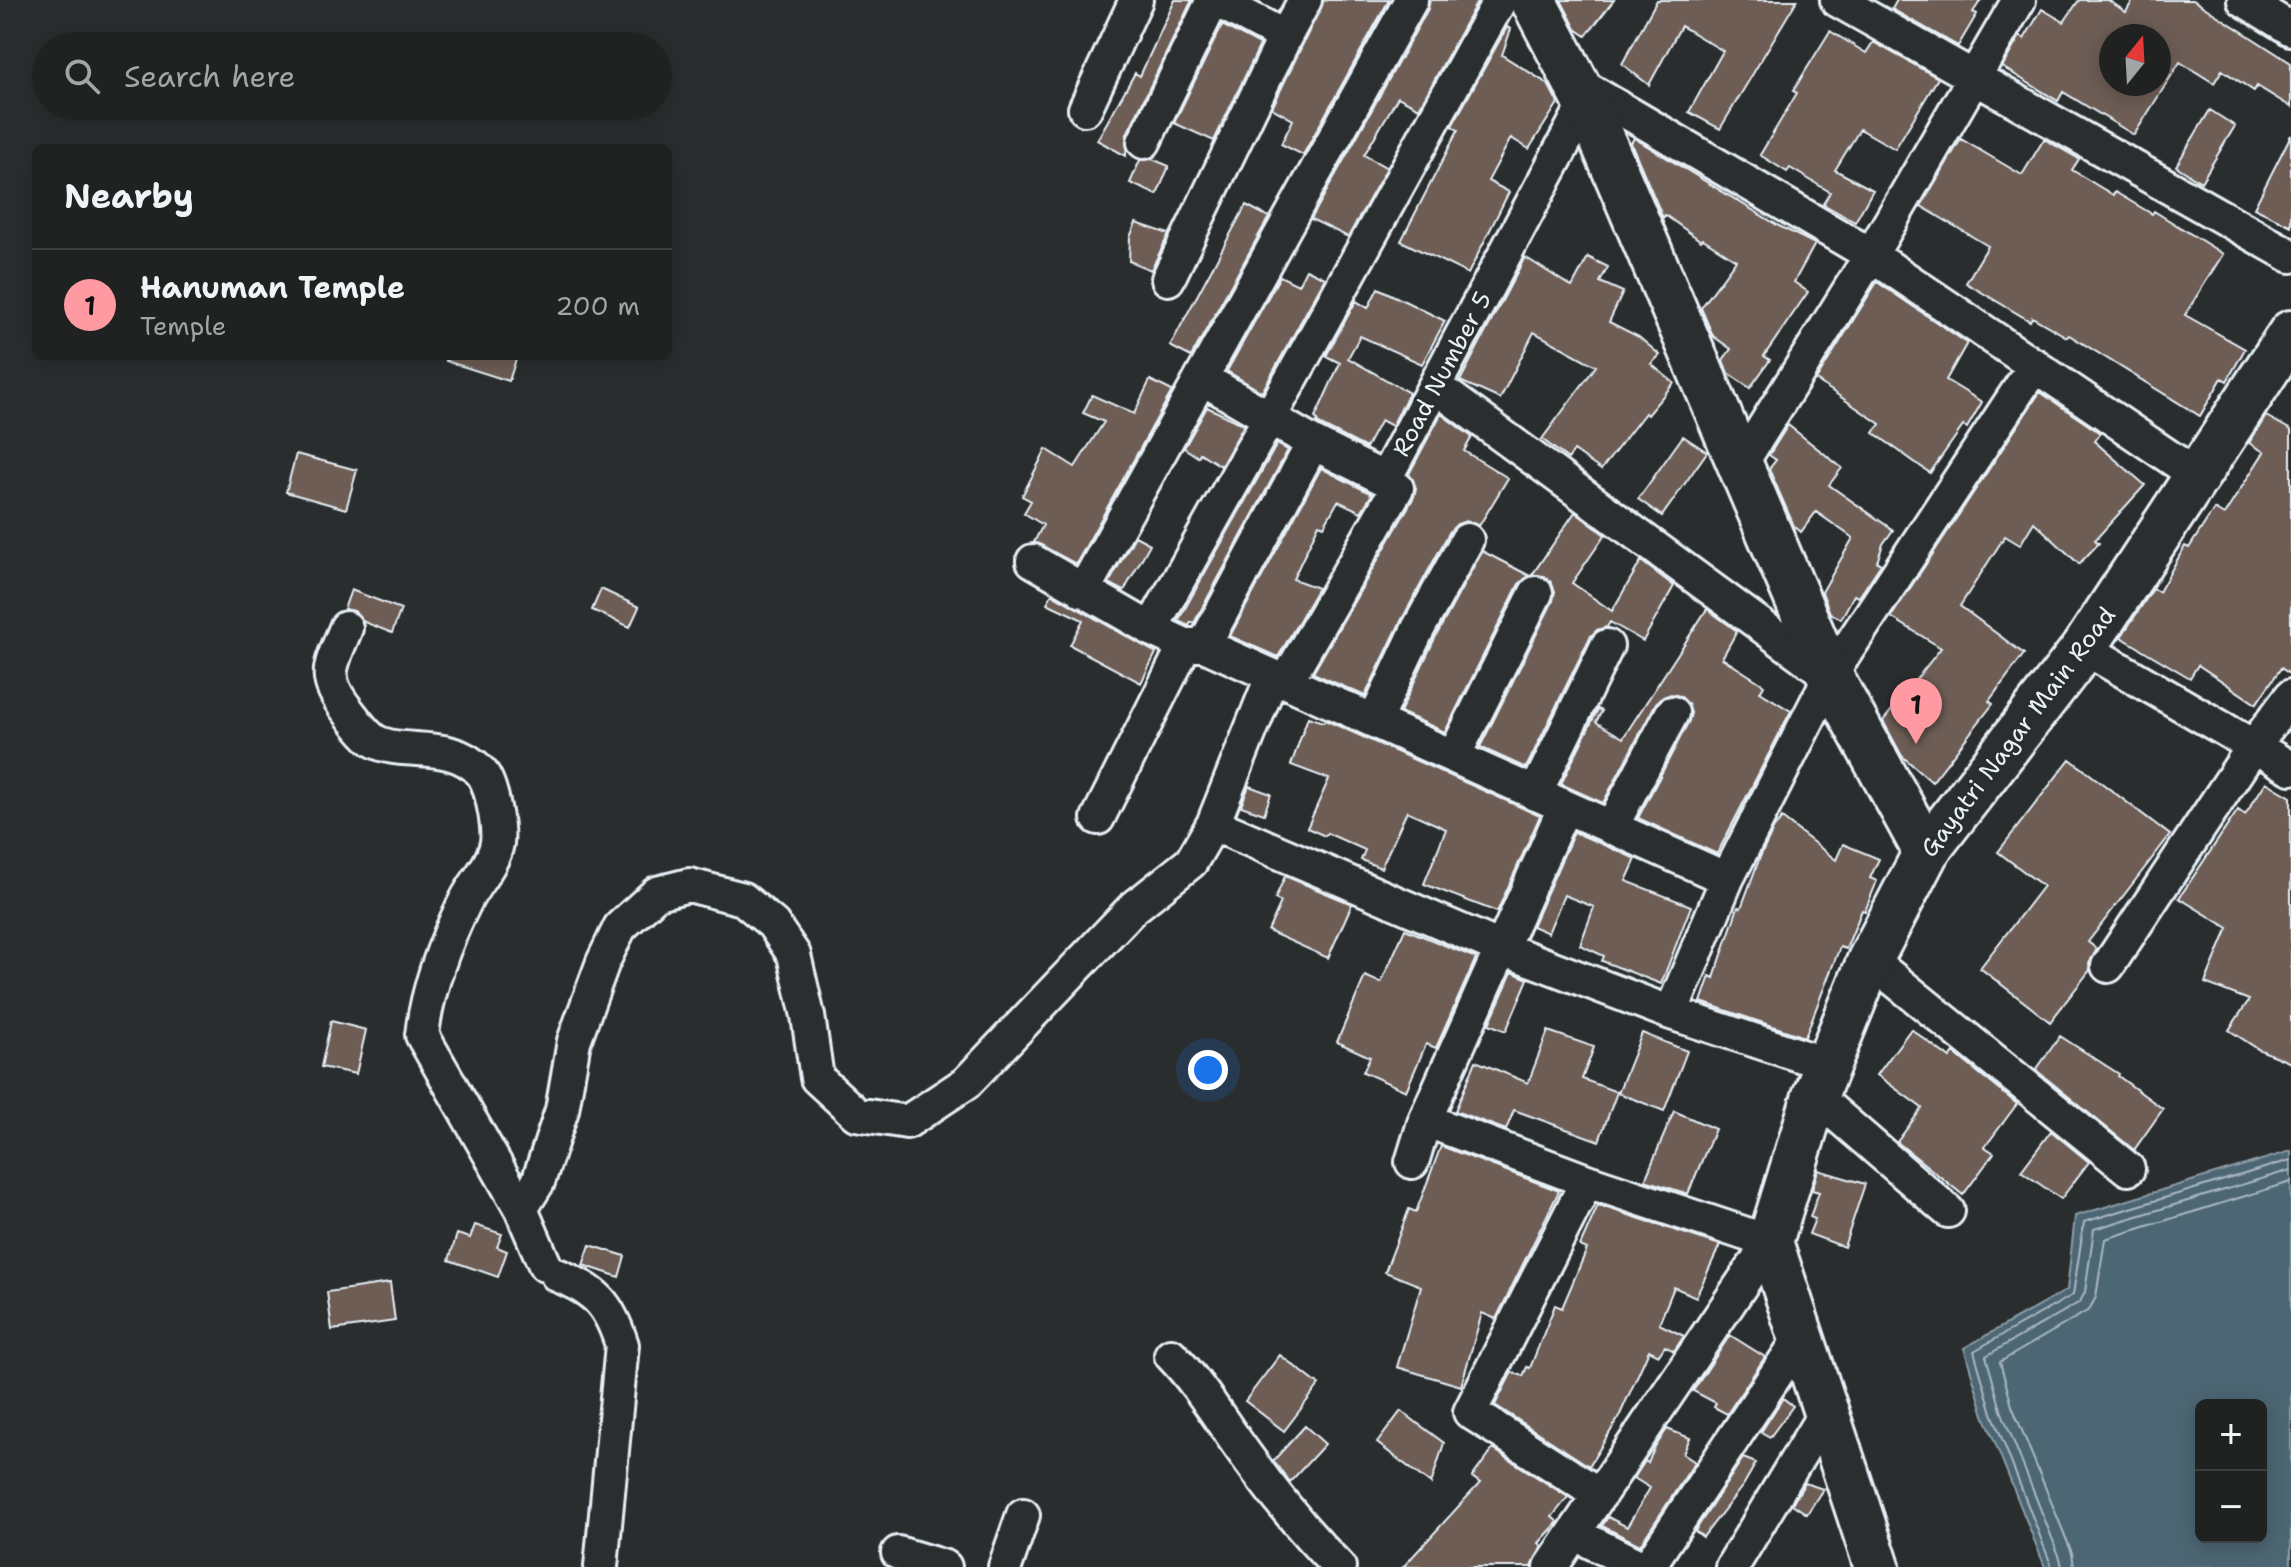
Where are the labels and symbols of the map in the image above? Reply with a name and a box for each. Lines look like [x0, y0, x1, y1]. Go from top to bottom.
north arrow [2099, 24, 2171, 96]
street label: Road Number 5 [1385, 286, 1499, 462]
street label: Gayatri Nagar Main Road [1913, 600, 2123, 864]
pin: 1 [1890, 678, 1942, 744]
your location [1188, 1050, 1228, 1090]

